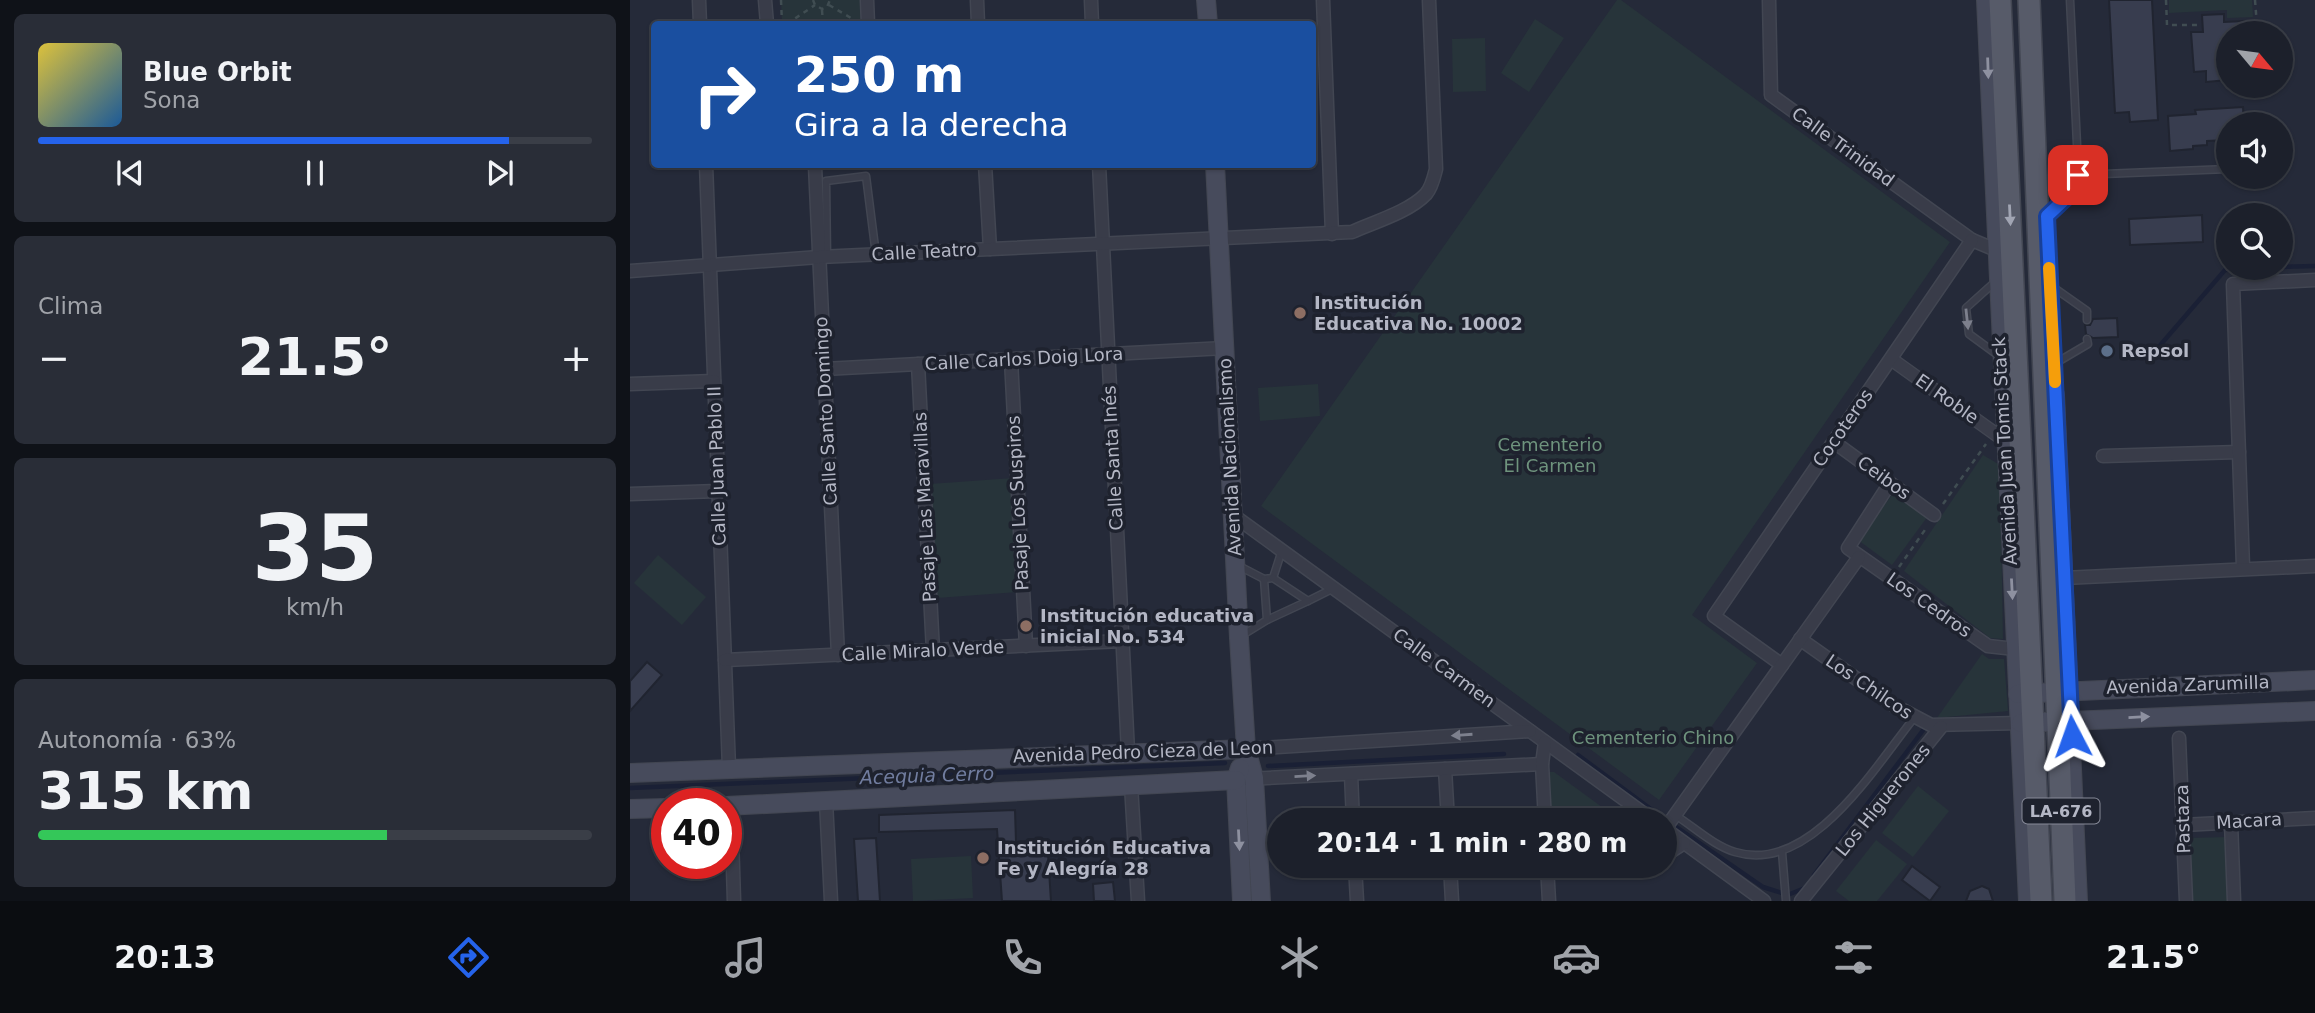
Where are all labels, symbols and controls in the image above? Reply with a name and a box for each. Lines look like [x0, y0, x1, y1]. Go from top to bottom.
north arrow [2216, 21, 2292, 98]
map controls [2216, 21, 2293, 280]
text: 250 m [794, 47, 964, 104]
icon: right [679, 49, 770, 140]
text: Blue Orbit [143, 57, 292, 87]
one-way arrow [1983, 57, 1994, 79]
text: Sona [143, 87, 200, 113]
street label: Calle Trinidad [1788, 102, 1899, 191]
text: Gira a la derecha [794, 106, 1069, 144]
button: sound [2216, 112, 2293, 189]
pin [2048, 145, 2108, 205]
icon: previous [111, 154, 149, 192]
icon: pause [296, 154, 334, 192]
icon: next [481, 154, 519, 192]
icon: arrive [2059, 156, 2097, 194]
button: search [2216, 203, 2293, 280]
one-way arrow [2005, 204, 2016, 226]
street label: Calle Teatro [871, 238, 977, 265]
place label: Institución Educativa No. 10002 [1314, 292, 1523, 334]
text: Clima [38, 293, 103, 319]
marker: Institución Educativa No. 10002 [1292, 305, 1308, 321]
one-way arrow [1962, 308, 1973, 330]
street label: Calle Santo Domingo [810, 316, 841, 506]
text: 21.5° [238, 327, 392, 387]
text: − [38, 336, 70, 380]
text: + [560, 336, 592, 380]
street label: Avenida Juan Tomis Stack [1988, 336, 2021, 566]
place label: Repsol [2121, 340, 2189, 361]
street label: Calle Carlos Doig Lora [924, 343, 1124, 374]
marker: Repsol [2099, 343, 2115, 359]
street label: Avenida Nacionalismo [1214, 357, 1245, 557]
street label: El Roble [1912, 369, 1983, 428]
street label: Calle Santa Inés [1098, 385, 1127, 531]
street label: Cocoteros [1808, 385, 1877, 471]
street label: Calle Juan Pablo II [703, 386, 730, 546]
street label: Pasaje Las Maravillas [909, 411, 940, 603]
street label: Pasaje Los Suspiros [1002, 415, 1033, 591]
park label: Cementerio El Carmen [1497, 434, 1603, 476]
street label: Ceibos [1854, 451, 1915, 504]
text: 35 [252, 496, 378, 601]
street label: Los Cedros [1883, 568, 1976, 641]
one-way arrow [2007, 578, 2018, 600]
text: km/h [286, 594, 344, 620]
place label: Institución educativa inicial No. 534 [1040, 605, 1254, 647]
marker: Institución educativa inicial No. 534 [1018, 618, 1034, 634]
street label: Calle Carmen [1389, 624, 1499, 712]
street label: Calle Miralo Verde [841, 636, 1005, 665]
street label: Los Chilcos [1822, 650, 1917, 723]
street label: Avenida Zarumilla [2106, 671, 2270, 698]
position arrow [2035, 699, 2109, 773]
one-way arrow [2129, 712, 2151, 723]
text: Autonomía · 63% [38, 727, 236, 753]
park label: Cementerio Chino [1572, 727, 1734, 748]
one-way arrow [1451, 730, 1473, 741]
street label: Avenida Pedro Cieza de Leon [1013, 736, 1273, 767]
street label: Los Higuerones [1831, 739, 1934, 860]
text: 315 km [38, 761, 253, 821]
water label: Acequia Cerro [857, 762, 995, 788]
one-way arrow [1294, 770, 1316, 781]
street label: Pastaza [2171, 784, 2194, 854]
speed limit sign: 40 [651, 788, 742, 879]
road number: LA-676 [2022, 798, 2100, 824]
street label: Macara [2216, 808, 2282, 833]
text: 20:14 · 1 min · 280 m [1317, 828, 1627, 858]
one-way arrow [1234, 829, 1245, 851]
place label: Institución Educativa Fe y Alegría 28 [997, 837, 1211, 879]
marker: Institución Educativa Fe y Alegría 28 [975, 850, 991, 866]
icon: directions [444, 933, 493, 982]
icon: music [721, 933, 770, 982]
icon: phone [998, 933, 1047, 982]
icon: climate [1275, 933, 1324, 982]
icon: car [1552, 933, 1601, 982]
icon: filters [1829, 933, 1878, 982]
text: 20:13 [114, 938, 216, 976]
text: 21.5° [2106, 938, 2201, 976]

